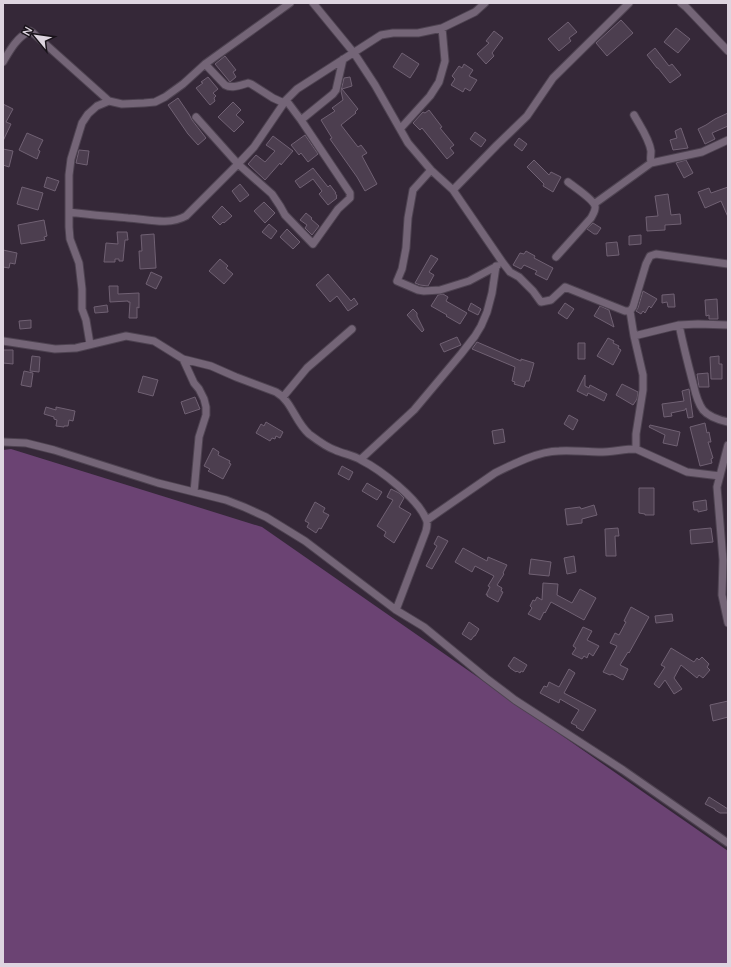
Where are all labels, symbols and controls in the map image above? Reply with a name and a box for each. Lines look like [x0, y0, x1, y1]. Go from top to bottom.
north arrow [16, 16, 56, 56]
text: N [19, 24, 35, 38]

